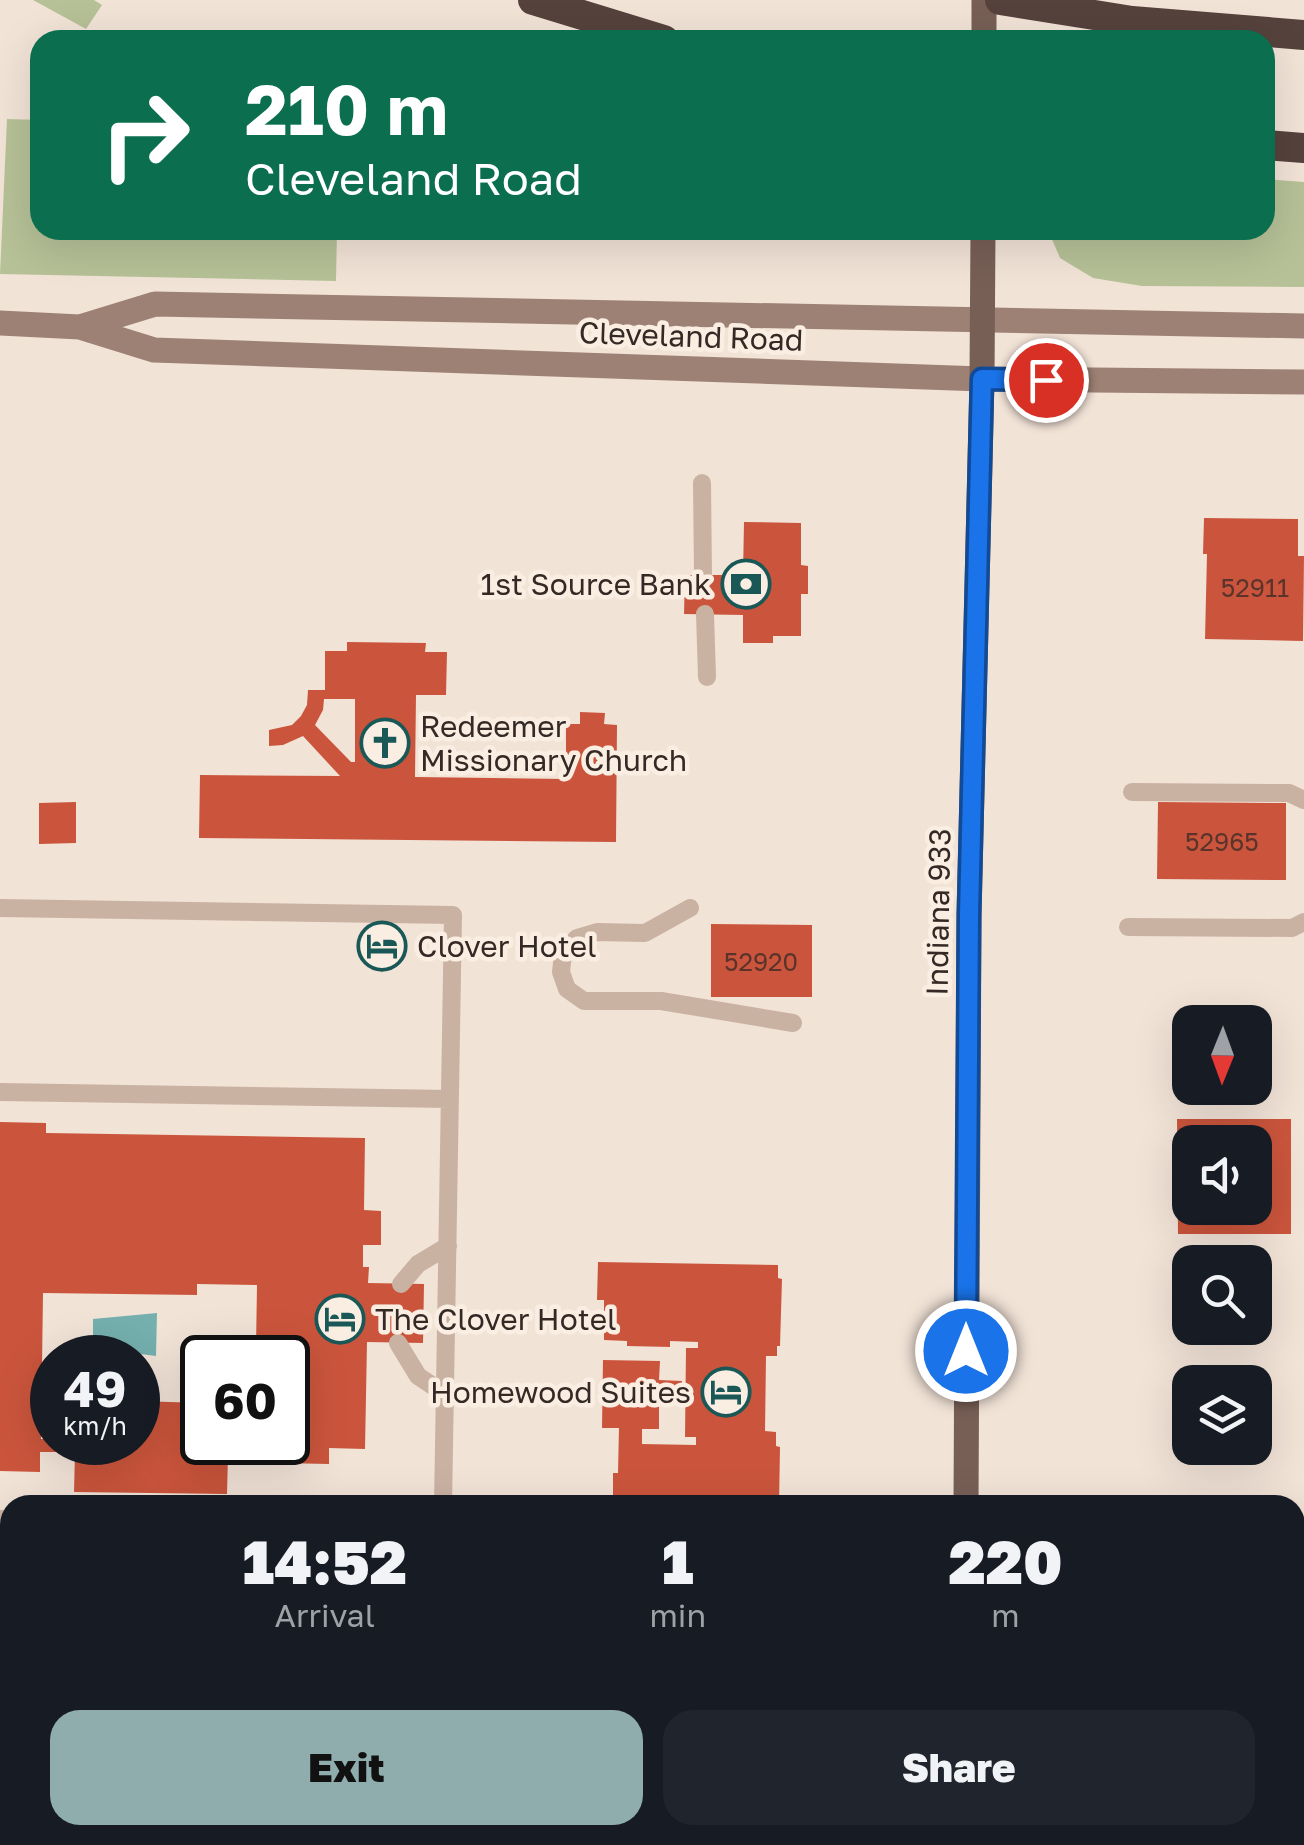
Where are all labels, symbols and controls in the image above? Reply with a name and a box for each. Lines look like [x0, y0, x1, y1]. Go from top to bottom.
text: 210 m [245, 66, 448, 150]
icon: right [80, 70, 210, 200]
text: Cleveland Road [245, 151, 582, 205]
street label: Cleveland Road [578, 314, 804, 358]
pin [1004, 338, 1089, 423]
icon: arrive [1019, 353, 1074, 408]
bank icon: 1st Source Bank [720, 558, 772, 610]
place label: 1st Source Bank [481, 566, 711, 602]
house number: 52911 [1221, 572, 1289, 603]
place label: Redeemer Missionary Church [420, 708, 687, 778]
church icon: Redeemer Missionary Church [359, 717, 411, 769]
house number: 52965 [1185, 826, 1259, 857]
street label: Indiana 933 [919, 828, 957, 996]
hotel icon: Clover Hotel [356, 920, 408, 972]
place label: Clover Hotel [417, 928, 597, 964]
house number: 52920 [724, 946, 798, 977]
north arrow [1172, 1005, 1272, 1105]
map controls [1172, 1005, 1272, 1465]
button: sound [1172, 1125, 1272, 1225]
button: search [1172, 1245, 1272, 1345]
hotel icon: The Clover Hotel [314, 1293, 366, 1345]
position arrow [914, 1299, 1018, 1403]
place label: The Clover Hotel [375, 1301, 617, 1337]
speed limit sign: 60 [180, 1335, 310, 1465]
text: 49 [63, 1358, 126, 1418]
button: layers [1172, 1365, 1272, 1465]
hotel icon: Homewood Suites [700, 1366, 752, 1418]
place label: Homewood Suites [430, 1374, 691, 1410]
text: km/h [63, 1410, 127, 1441]
text: 14:52 [242, 1525, 407, 1597]
text: 1 [662, 1525, 694, 1597]
text: 220 [949, 1525, 1063, 1597]
text: Arrival [275, 1596, 375, 1634]
text: min [650, 1596, 706, 1634]
text: m [991, 1596, 1020, 1634]
button: Exit [50, 1710, 643, 1825]
button: Share [663, 1710, 1255, 1825]

